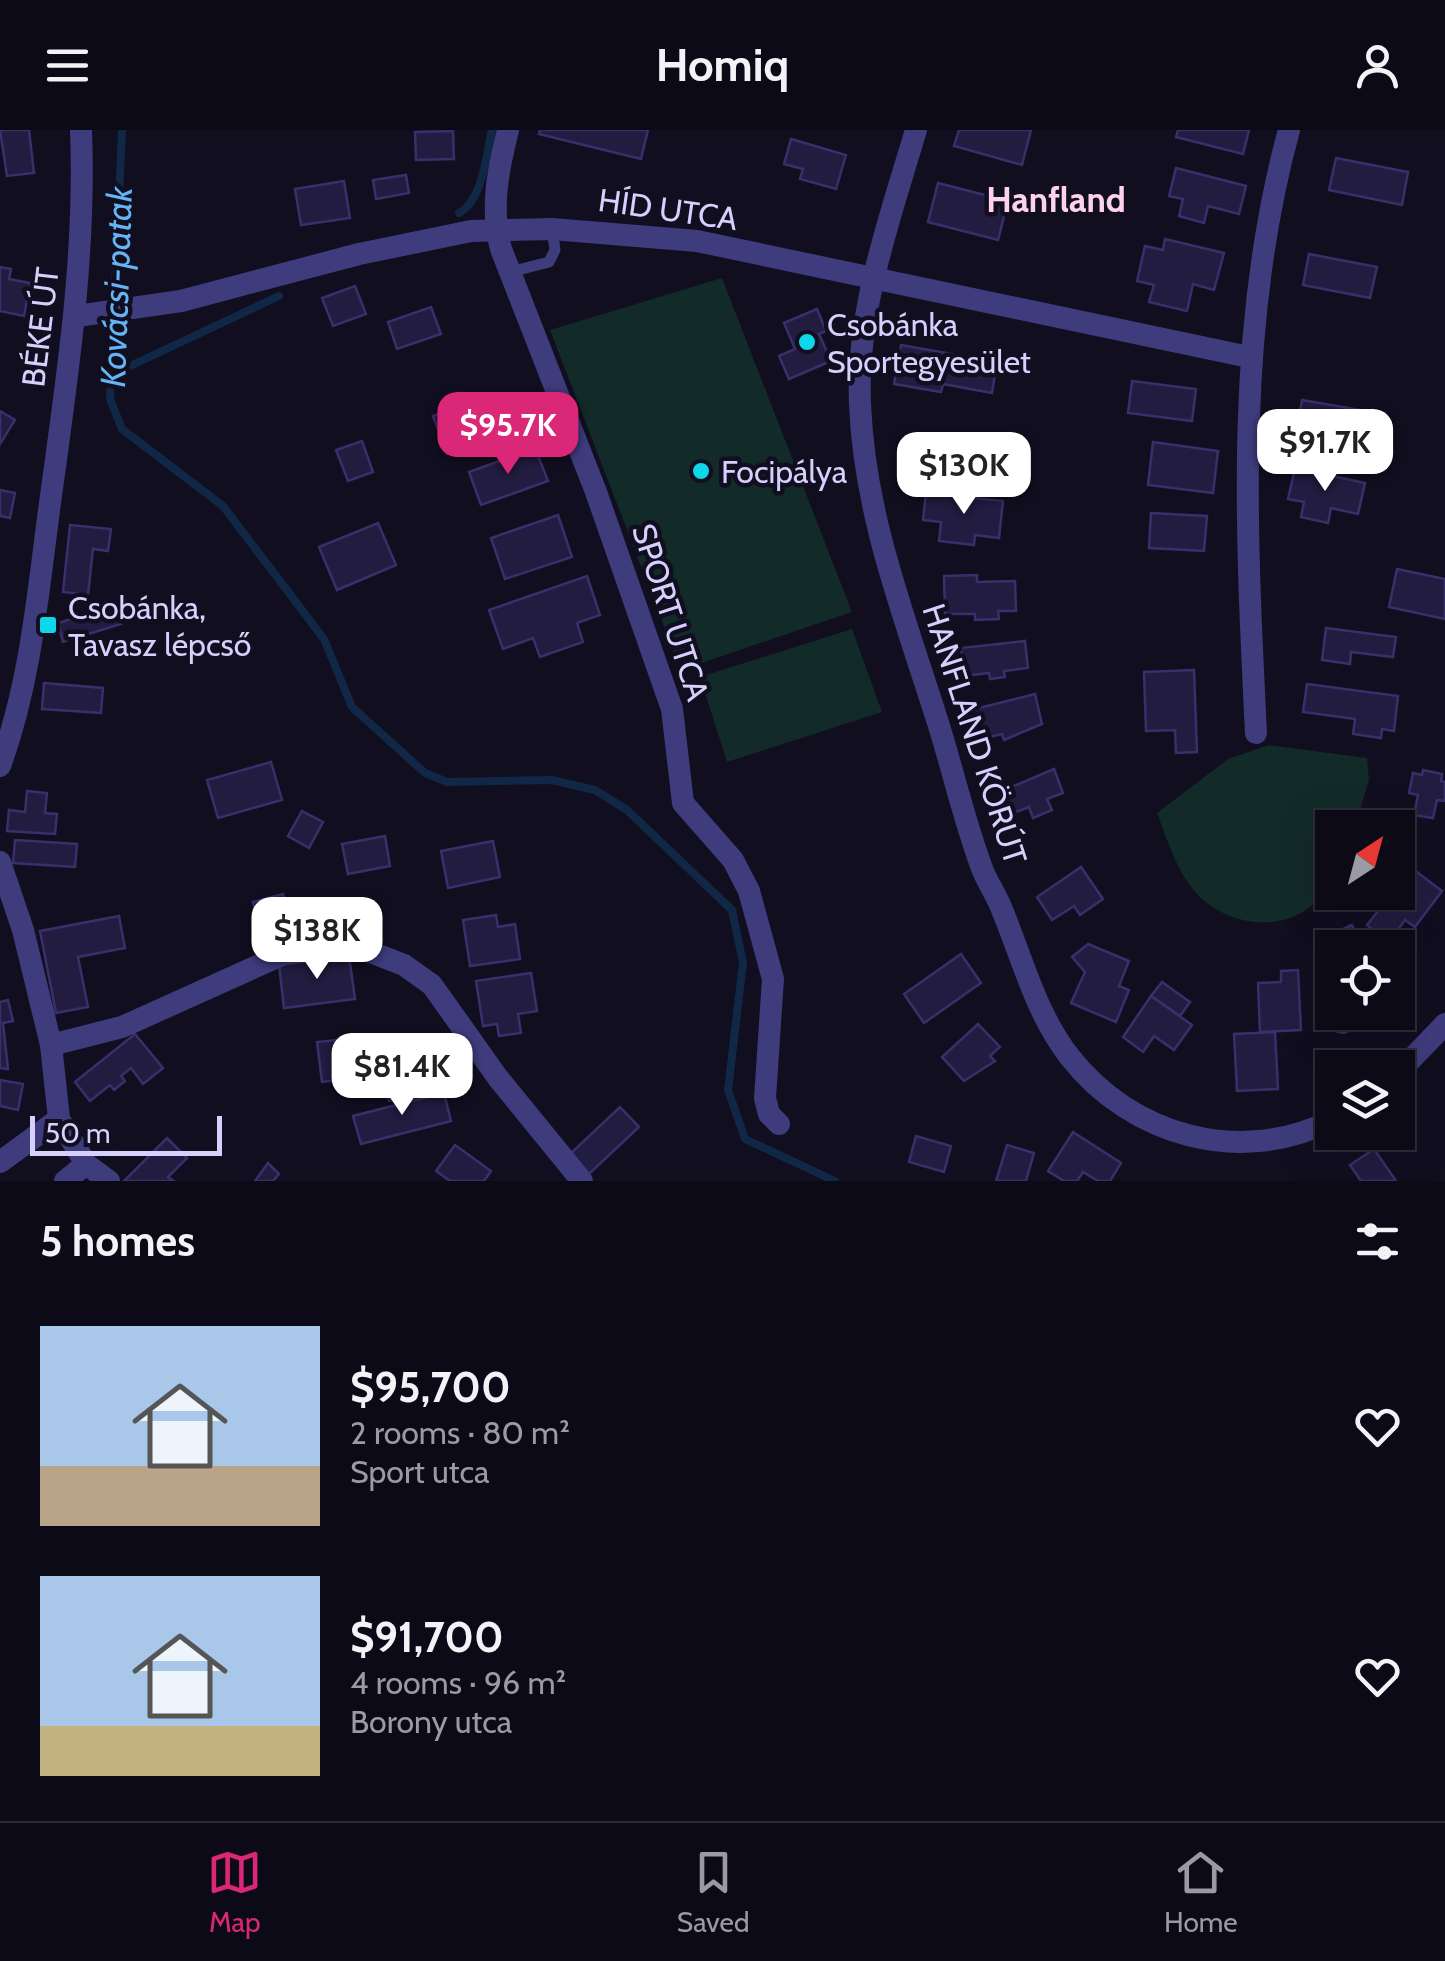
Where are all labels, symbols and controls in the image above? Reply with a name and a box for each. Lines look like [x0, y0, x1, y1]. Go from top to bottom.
icon: menu [40, 38, 95, 93]
text: Homiq [656, 38, 789, 92]
icon: person [1350, 38, 1405, 93]
district label: Hanfland [986, 178, 1126, 221]
street label: HÍD UTCA [596, 180, 740, 238]
water label: Kovácsi-patak [91, 185, 141, 388]
street label: BÉKE ÚT [13, 265, 67, 389]
place label: Csobánka Sportegyesület [827, 305, 1031, 381]
marker: Csobánka Sportegyesület [796, 331, 818, 353]
pin: $95.7K [427, 392, 589, 477]
text: $95.7K [459, 405, 557, 444]
pin: $91.7K [1244, 409, 1406, 494]
text: $91.7K [1279, 422, 1371, 461]
pin: $130K [894, 432, 1034, 517]
text: $130K [919, 445, 1009, 484]
place label: Focipálya [721, 452, 848, 491]
marker: Focipálya [690, 460, 712, 482]
street label: SPORT UTCA [624, 519, 718, 706]
place label: Csobánka, Tavasz lépcső [68, 588, 251, 664]
street label: HANFLAND KÖRÚT [914, 599, 1036, 869]
marker: Csobánka, Tavasz lépcső [37, 614, 59, 636]
north arrow [1315, 810, 1415, 910]
map controls [1315, 810, 1415, 1150]
pin: $138K [247, 897, 387, 982]
text: $138K [273, 910, 361, 949]
button: locate [1315, 930, 1415, 1030]
pin: $81.4K [321, 1033, 483, 1118]
text: $81.4K [354, 1046, 450, 1085]
button: layers [1315, 1050, 1415, 1150]
scale bar [30, 1111, 222, 1156]
text: 50 m [45, 1116, 111, 1150]
icon: filters [1350, 1214, 1405, 1269]
text: 5 homes [40, 1215, 195, 1267]
text: $95,700 [350, 1361, 511, 1413]
icon: home [120, 1366, 240, 1486]
icon: heart [1350, 1399, 1405, 1454]
text: 2 rooms · 80 m² [350, 1413, 570, 1452]
text: Sport utca [350, 1452, 489, 1491]
text: $91,700 [350, 1611, 504, 1663]
icon: home [120, 1616, 240, 1736]
icon: heart [1350, 1649, 1405, 1704]
text: 4 rooms · 96 m² [350, 1663, 566, 1702]
text: Borony utca [350, 1702, 512, 1741]
tab: Map [207, 1845, 262, 1939]
tab: Saved [677, 1845, 750, 1939]
tab: Home [1164, 1845, 1238, 1939]

